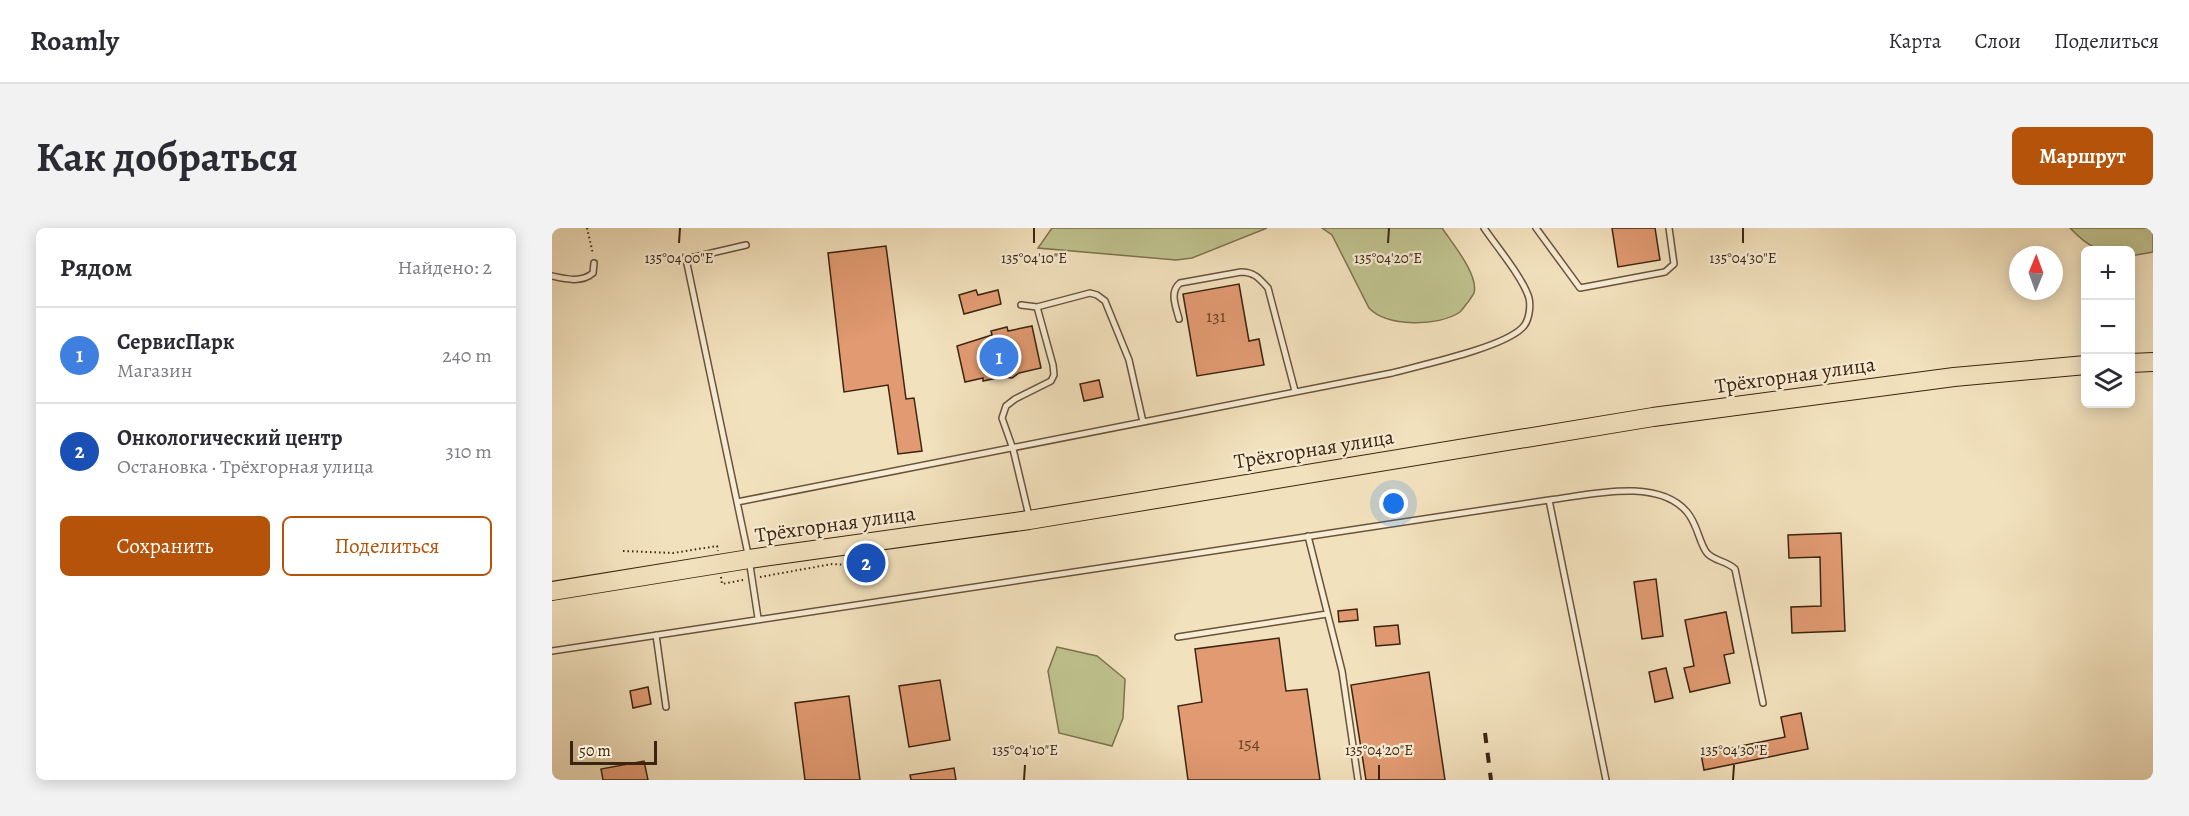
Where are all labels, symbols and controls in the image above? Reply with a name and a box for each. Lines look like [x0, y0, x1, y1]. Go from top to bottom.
text: Roamly [30, 22, 119, 60]
text: Карта [1888, 27, 1941, 55]
text: Слои [1974, 27, 2021, 55]
text: Поделиться [2054, 27, 2159, 55]
button: Маршрут [2012, 127, 2153, 185]
text: Как добраться [36, 128, 298, 185]
north arrow [2009, 246, 2063, 300]
map controls [2081, 246, 2135, 408]
button: + [2081, 246, 2135, 300]
text: 135°04'00"E [644, 248, 714, 268]
text: 135°04'10"E [1001, 248, 1067, 268]
text: 135°04'20"E [1354, 248, 1422, 268]
text: 135°04'30"E [1709, 248, 1777, 268]
text: Рядом [60, 250, 132, 285]
text: Найдено: 2 [397, 254, 492, 281]
button: − [2081, 300, 2135, 354]
house number: 131 [1206, 304, 1226, 328]
text: СервисПарк [117, 327, 235, 357]
pin: 1 [980, 334, 1018, 380]
text: 1 [76, 342, 83, 369]
text: 240 m [442, 342, 492, 369]
street label: Трёхгорная улица [1713, 350, 1877, 400]
button: layers [2081, 354, 2135, 408]
text: Магазин [117, 357, 192, 384]
street label: Трёхгорная улица [1232, 422, 1396, 475]
text: Онкологический центр [117, 423, 342, 453]
text: 2 [75, 438, 84, 465]
text: 310 m [446, 438, 492, 465]
text: Остановка · Трёхгорная улица [117, 453, 374, 480]
your location [1379, 489, 1408, 518]
street label: Трёхгорная улица [753, 499, 917, 549]
button: Сохранить [60, 516, 270, 576]
button: Поделиться [282, 516, 492, 576]
pin: 2 [846, 540, 886, 586]
house number: 154 [1238, 731, 1260, 755]
scale bar [570, 738, 657, 766]
text: 50 m [579, 740, 611, 762]
text: 135°04'10"E [992, 740, 1058, 760]
text: 135°04'20"E [1345, 740, 1413, 760]
text: 135°04'30"E [1700, 740, 1768, 760]

